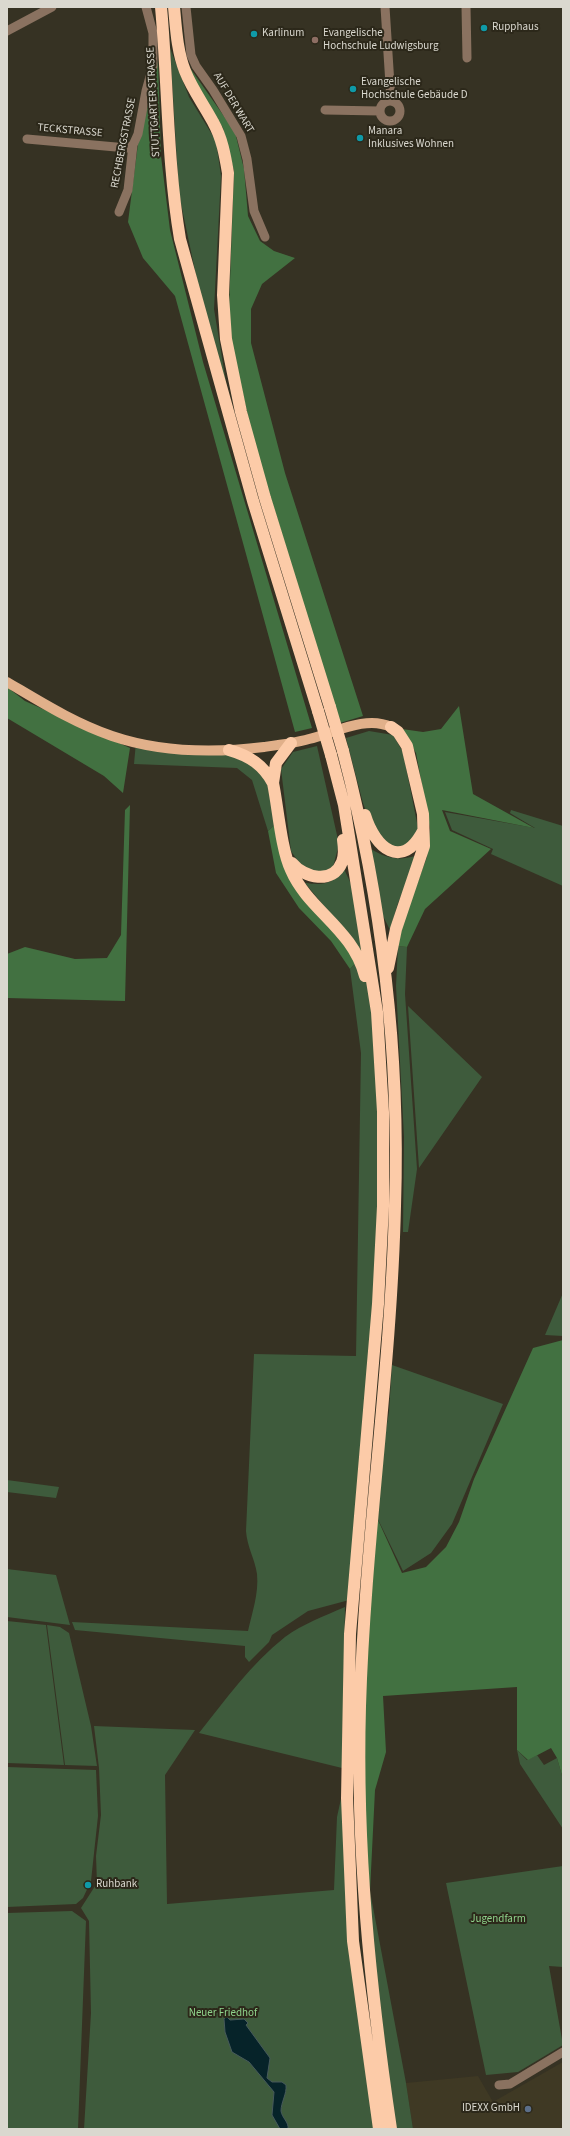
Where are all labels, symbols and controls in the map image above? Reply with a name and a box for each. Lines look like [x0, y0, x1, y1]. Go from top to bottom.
place label: Rupphaus [492, 21, 539, 35]
marker: Rupphaus [479, 23, 489, 33]
place label: Karlinum [262, 27, 304, 41]
place label: Evangelische Hochschule Ludwigsburg [323, 27, 439, 53]
marker: Karlinum [249, 29, 259, 39]
marker: Evangelische Hochschule Ludwigsburg [310, 35, 320, 45]
street label: STUTTGARTER STRASSE [145, 47, 163, 157]
street label: AUF DER WART [210, 70, 256, 136]
place label: Evangelische Hochschule Gebäude D [361, 76, 467, 102]
marker: Evangelische Hochschule Gebäude D [348, 84, 358, 94]
street label: RECHBERGSTRASSE [109, 97, 139, 189]
street label: TECKSTRASSE [37, 122, 103, 140]
place label: Manara Inklusives Wohnen [368, 125, 454, 151]
marker: Manara Inklusives Wohnen [355, 133, 365, 143]
place label: Ruhbank [96, 1878, 137, 1892]
marker: Ruhbank [83, 1880, 93, 1890]
park label: Jugendfarm [470, 1913, 526, 1927]
park label: Neuer Friedhof [189, 2007, 257, 2021]
place label: IDEXX GmbH [462, 2102, 520, 2116]
marker: IDEXX GmbH [523, 2104, 533, 2114]

